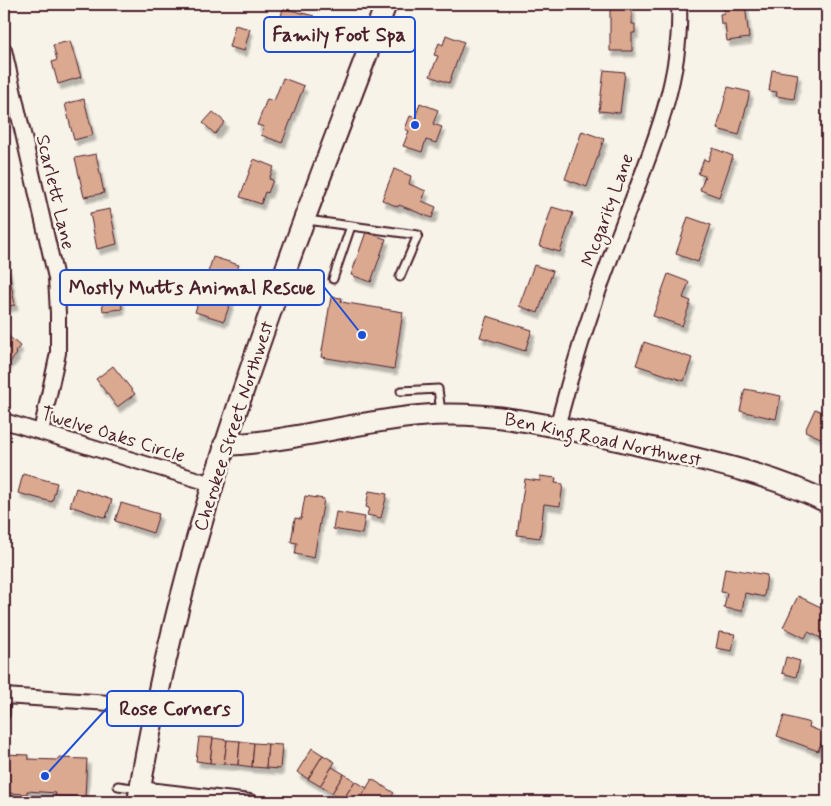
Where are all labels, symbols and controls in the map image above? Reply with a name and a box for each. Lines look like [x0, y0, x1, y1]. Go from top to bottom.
callout: Family Foot Spa [264, 17, 415, 52]
text: Family Foot Spa [272, 22, 406, 49]
street label: Scarlett Lane [30, 132, 80, 252]
street label: Mcgarity Lane [576, 150, 642, 271]
callout: Mostly Mutts Animal Rescue [60, 270, 324, 305]
text: Mostly Mutts Animal Rescue [69, 275, 316, 302]
street label: Cherokee Street Northwest [188, 318, 280, 534]
street label: Twelve Oaks Circle [38, 401, 188, 469]
street label: Ben King Road Northwest [501, 407, 704, 476]
callout: Rose Corners [107, 691, 243, 726]
text: Rose Corners [119, 696, 231, 723]

